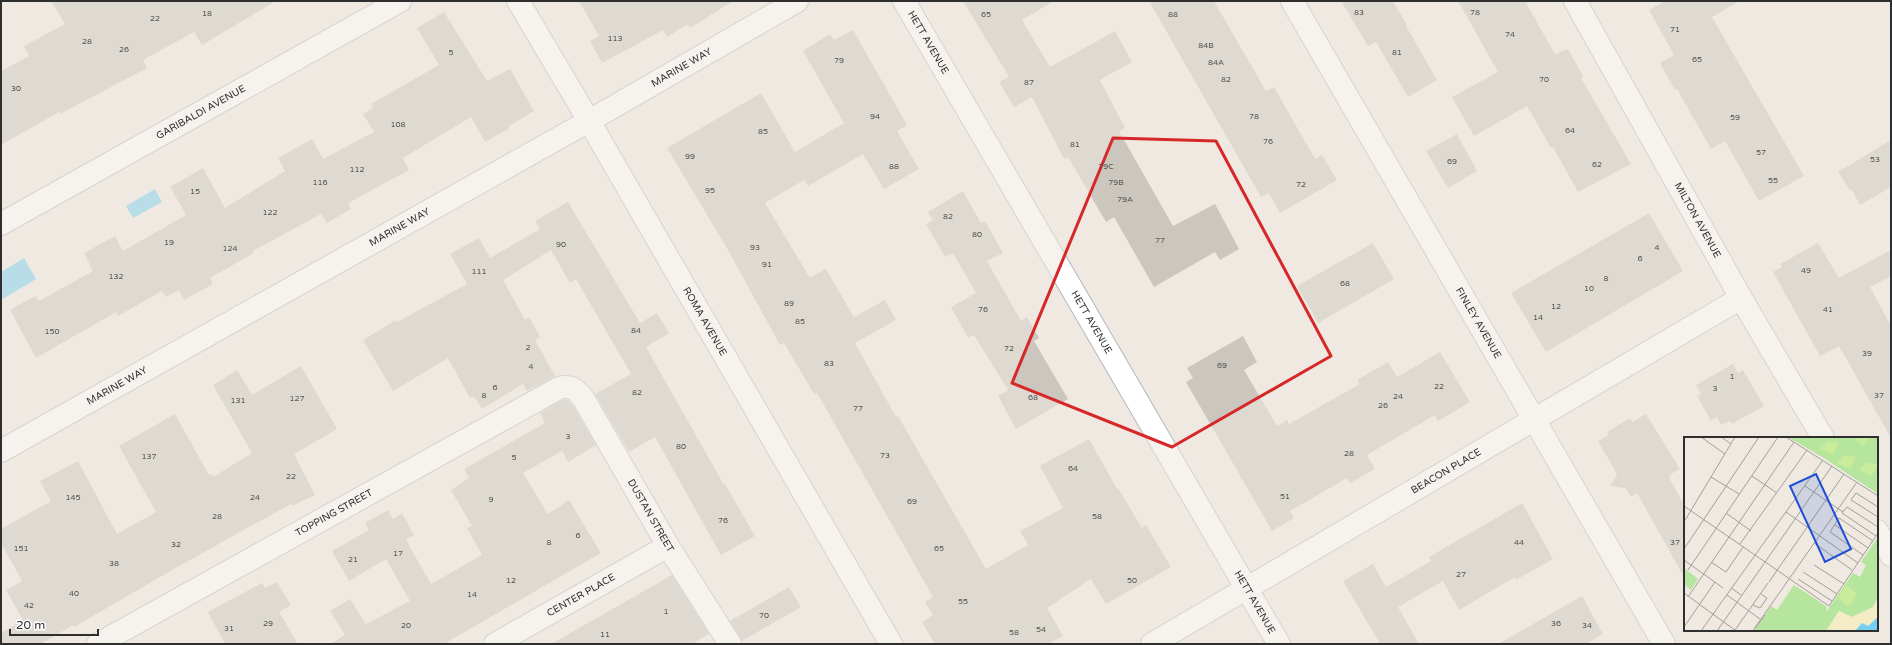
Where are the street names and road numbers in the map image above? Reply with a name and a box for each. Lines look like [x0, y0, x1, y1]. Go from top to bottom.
street label: HETT AVENUE [905, 9, 951, 76]
street label: MARINE WAY [649, 45, 714, 90]
street label: GARIBALDI AVENUE [154, 83, 248, 142]
street label: MILTON AVENUE [1672, 180, 1723, 260]
street label: MARINE WAY [367, 205, 432, 249]
street label: ROMA AVENUE [680, 285, 729, 358]
street label: FINLEY AVENUE [1453, 285, 1504, 361]
street label: HETT AVENUE [1068, 289, 1115, 356]
street label: MARINE WAY [85, 364, 150, 408]
street label: BEACON PLACE [1409, 446, 1483, 496]
street label: DUSTAN STREET [625, 477, 676, 554]
street label: TOPPING STREET [293, 487, 375, 539]
street label: HETT AVENUE [1232, 568, 1278, 636]
street label: CENTER PLACE [545, 571, 617, 619]

